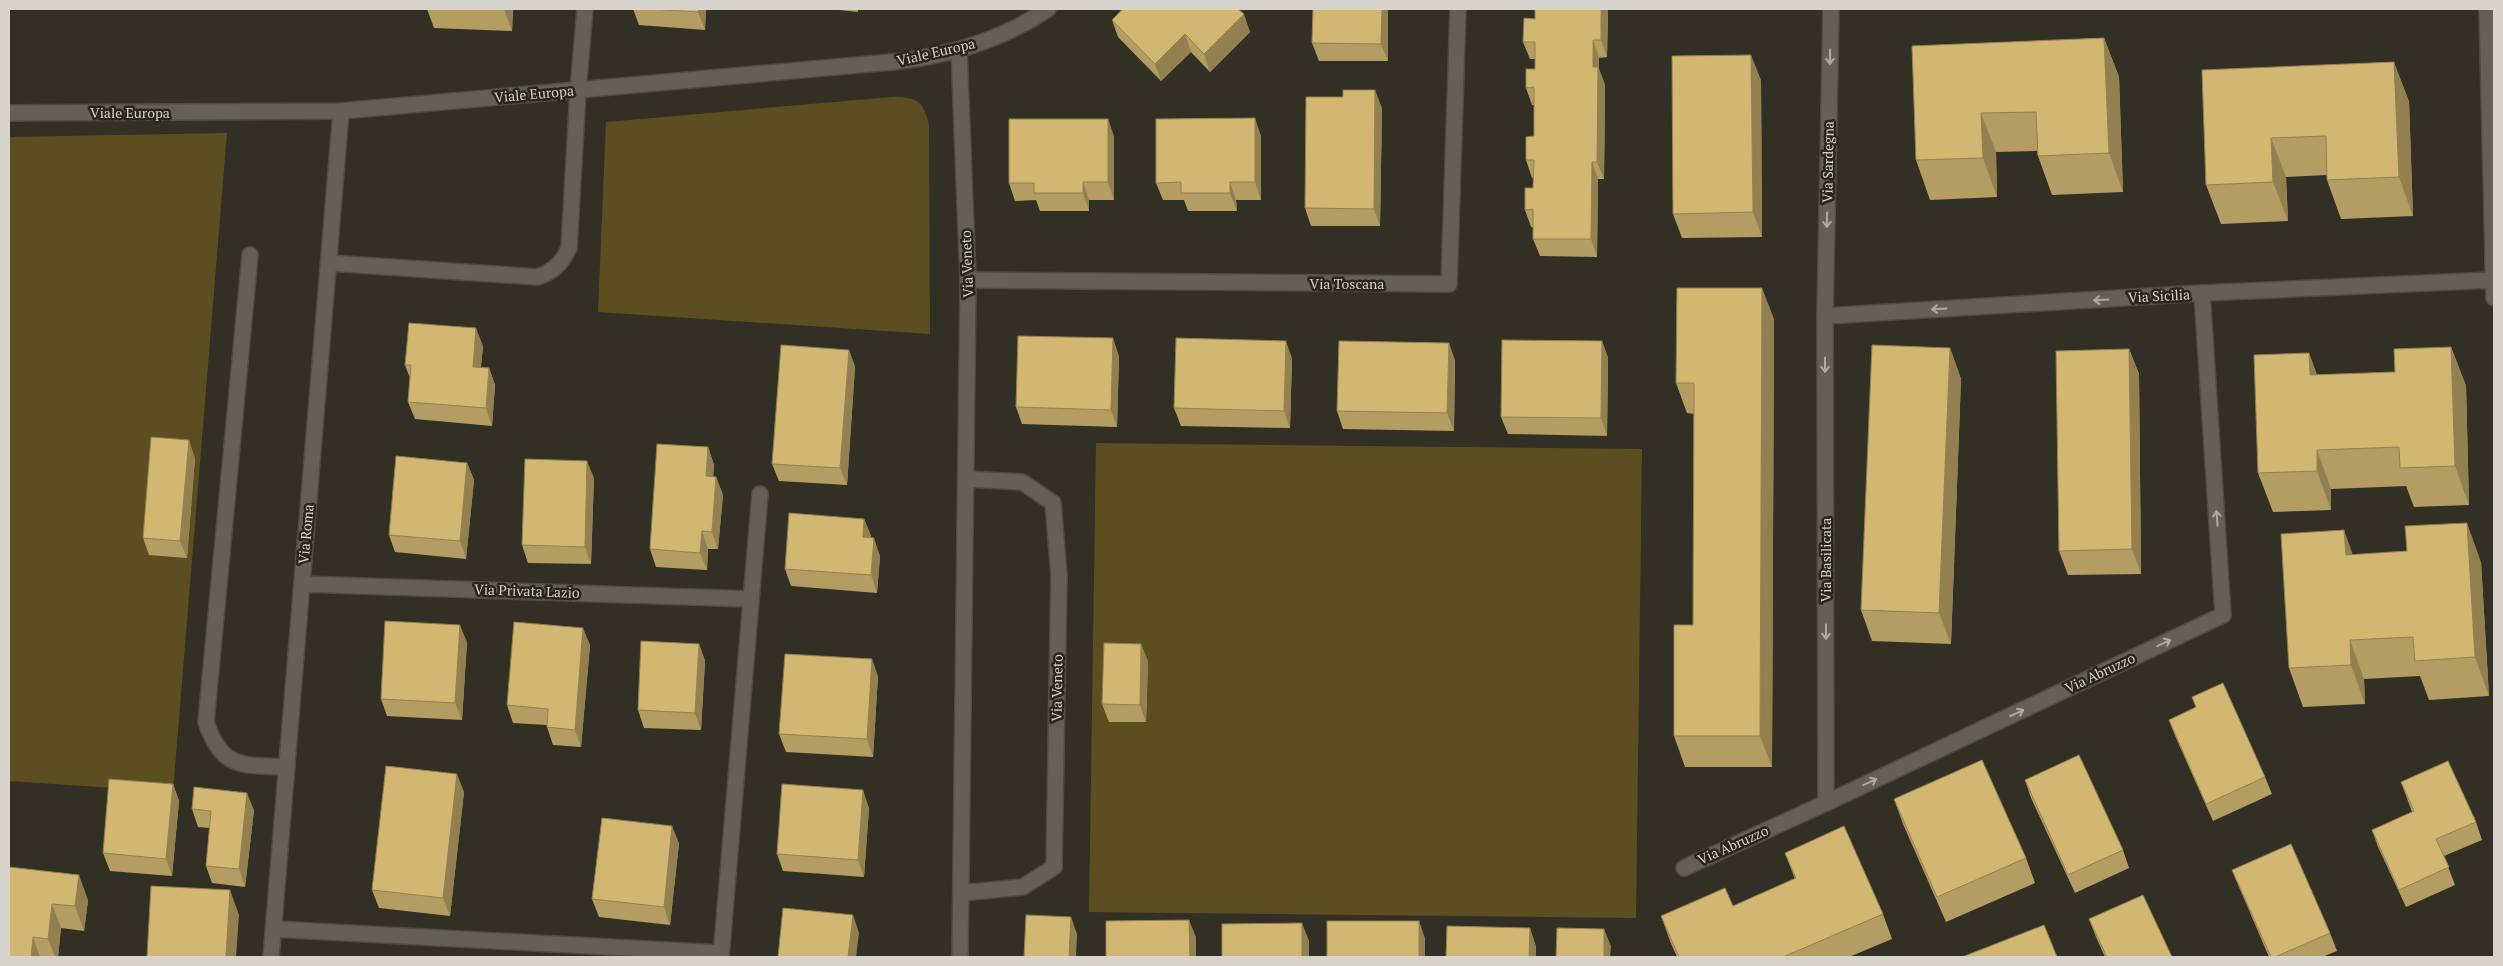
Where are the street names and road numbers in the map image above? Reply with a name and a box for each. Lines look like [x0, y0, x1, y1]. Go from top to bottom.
street label: Viale Europa [895, 33, 977, 70]
street label: Viale Europa [493, 81, 575, 106]
street label: Viale Europa [90, 103, 170, 122]
street label: Via Sardegna [1817, 121, 1838, 203]
street label: Via Veneto [956, 230, 977, 298]
street label: Via Toscana [1310, 274, 1384, 293]
street label: Via Sicilia [2127, 284, 2191, 307]
street label: Via Roma [293, 503, 318, 565]
street label: Via Basilicata [1816, 518, 1835, 602]
street label: Via Privata Lazio [474, 579, 580, 602]
street label: Via Abruzzo [2062, 648, 2138, 697]
street label: Via Veneto [1046, 654, 1067, 722]
street label: Via Abruzzo [1694, 820, 1771, 869]

